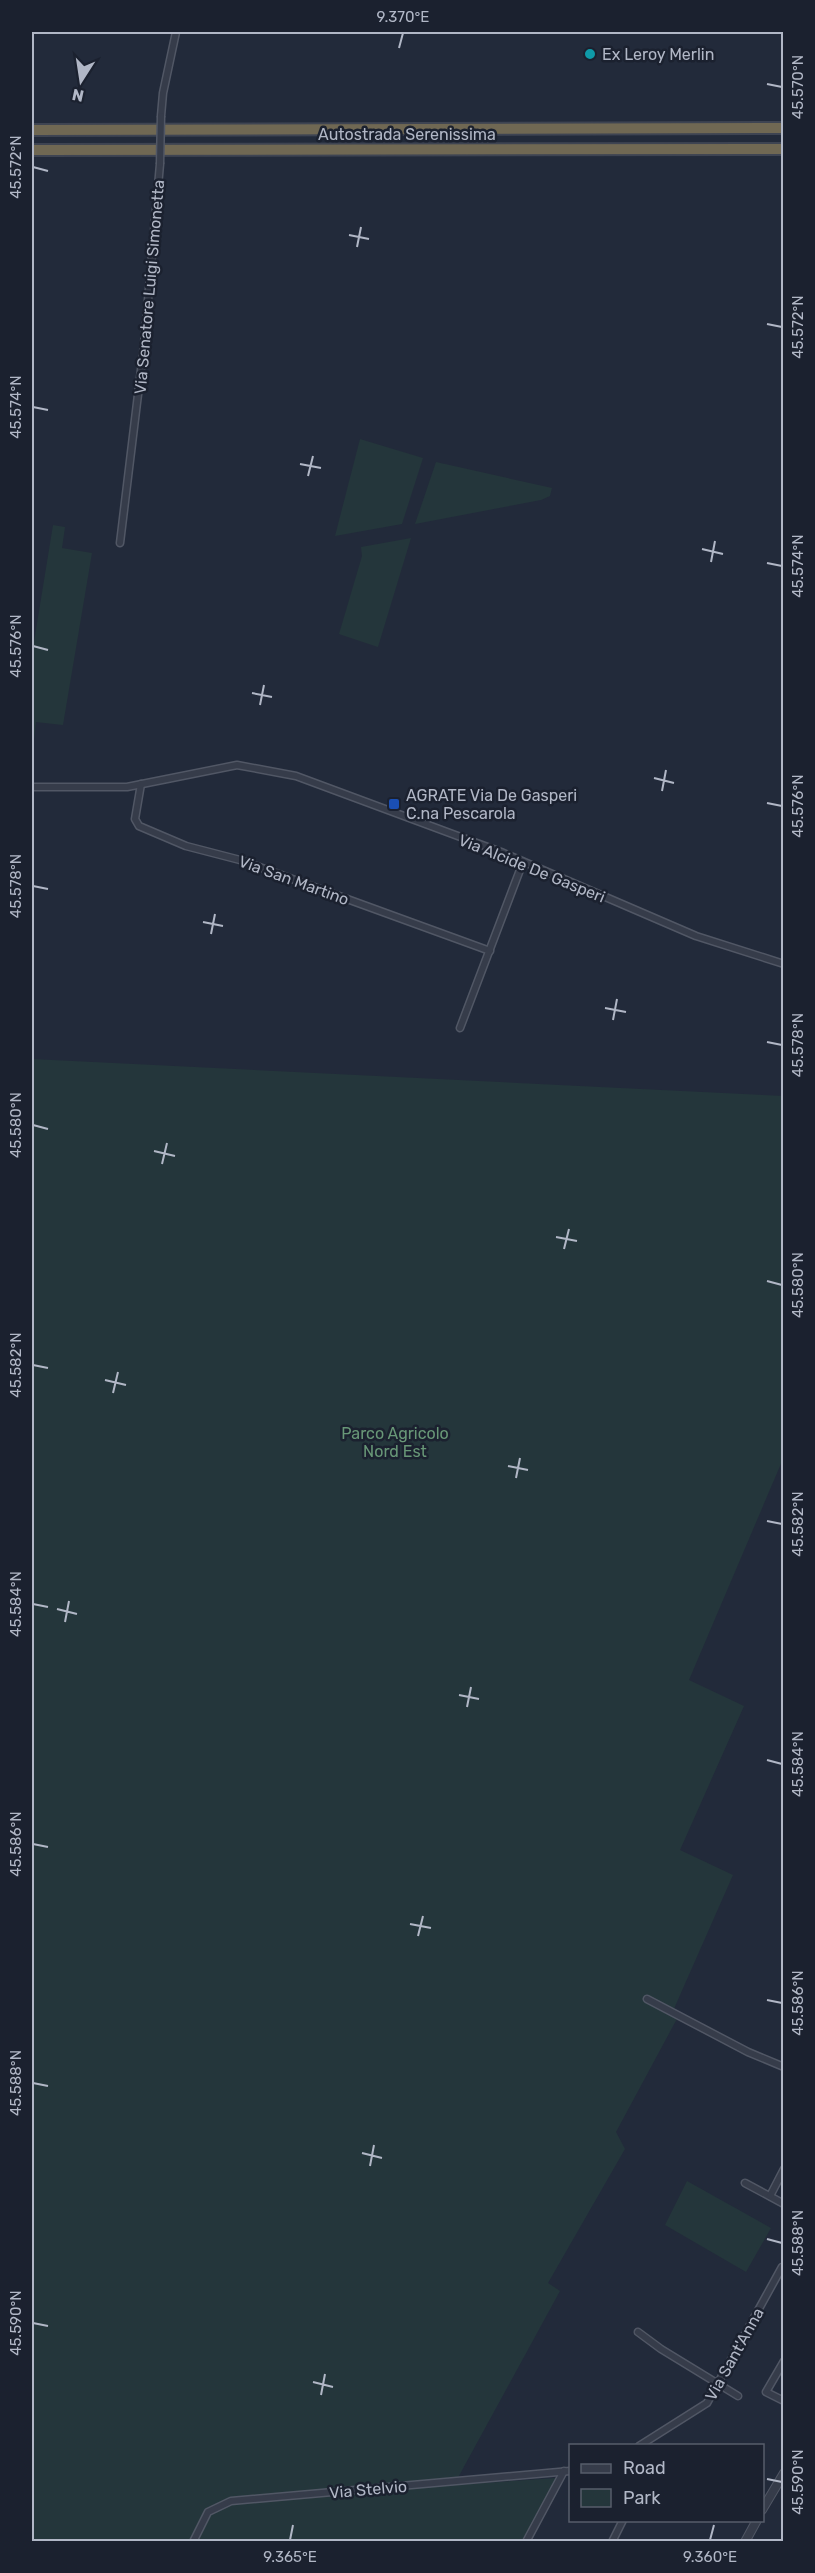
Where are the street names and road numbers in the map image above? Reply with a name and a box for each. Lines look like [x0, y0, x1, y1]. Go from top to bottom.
street label: Autostrada Serenissima [318, 125, 496, 144]
street label: Via Senatore Luigi Simonetta [131, 179, 168, 395]
street label: Via Alcide De Gasperi [456, 830, 608, 907]
street label: Via San Martino [236, 852, 352, 909]
street label: Via Sant'Anna [701, 2305, 768, 2404]
street label: Via Stelvio [328, 2477, 408, 2502]

